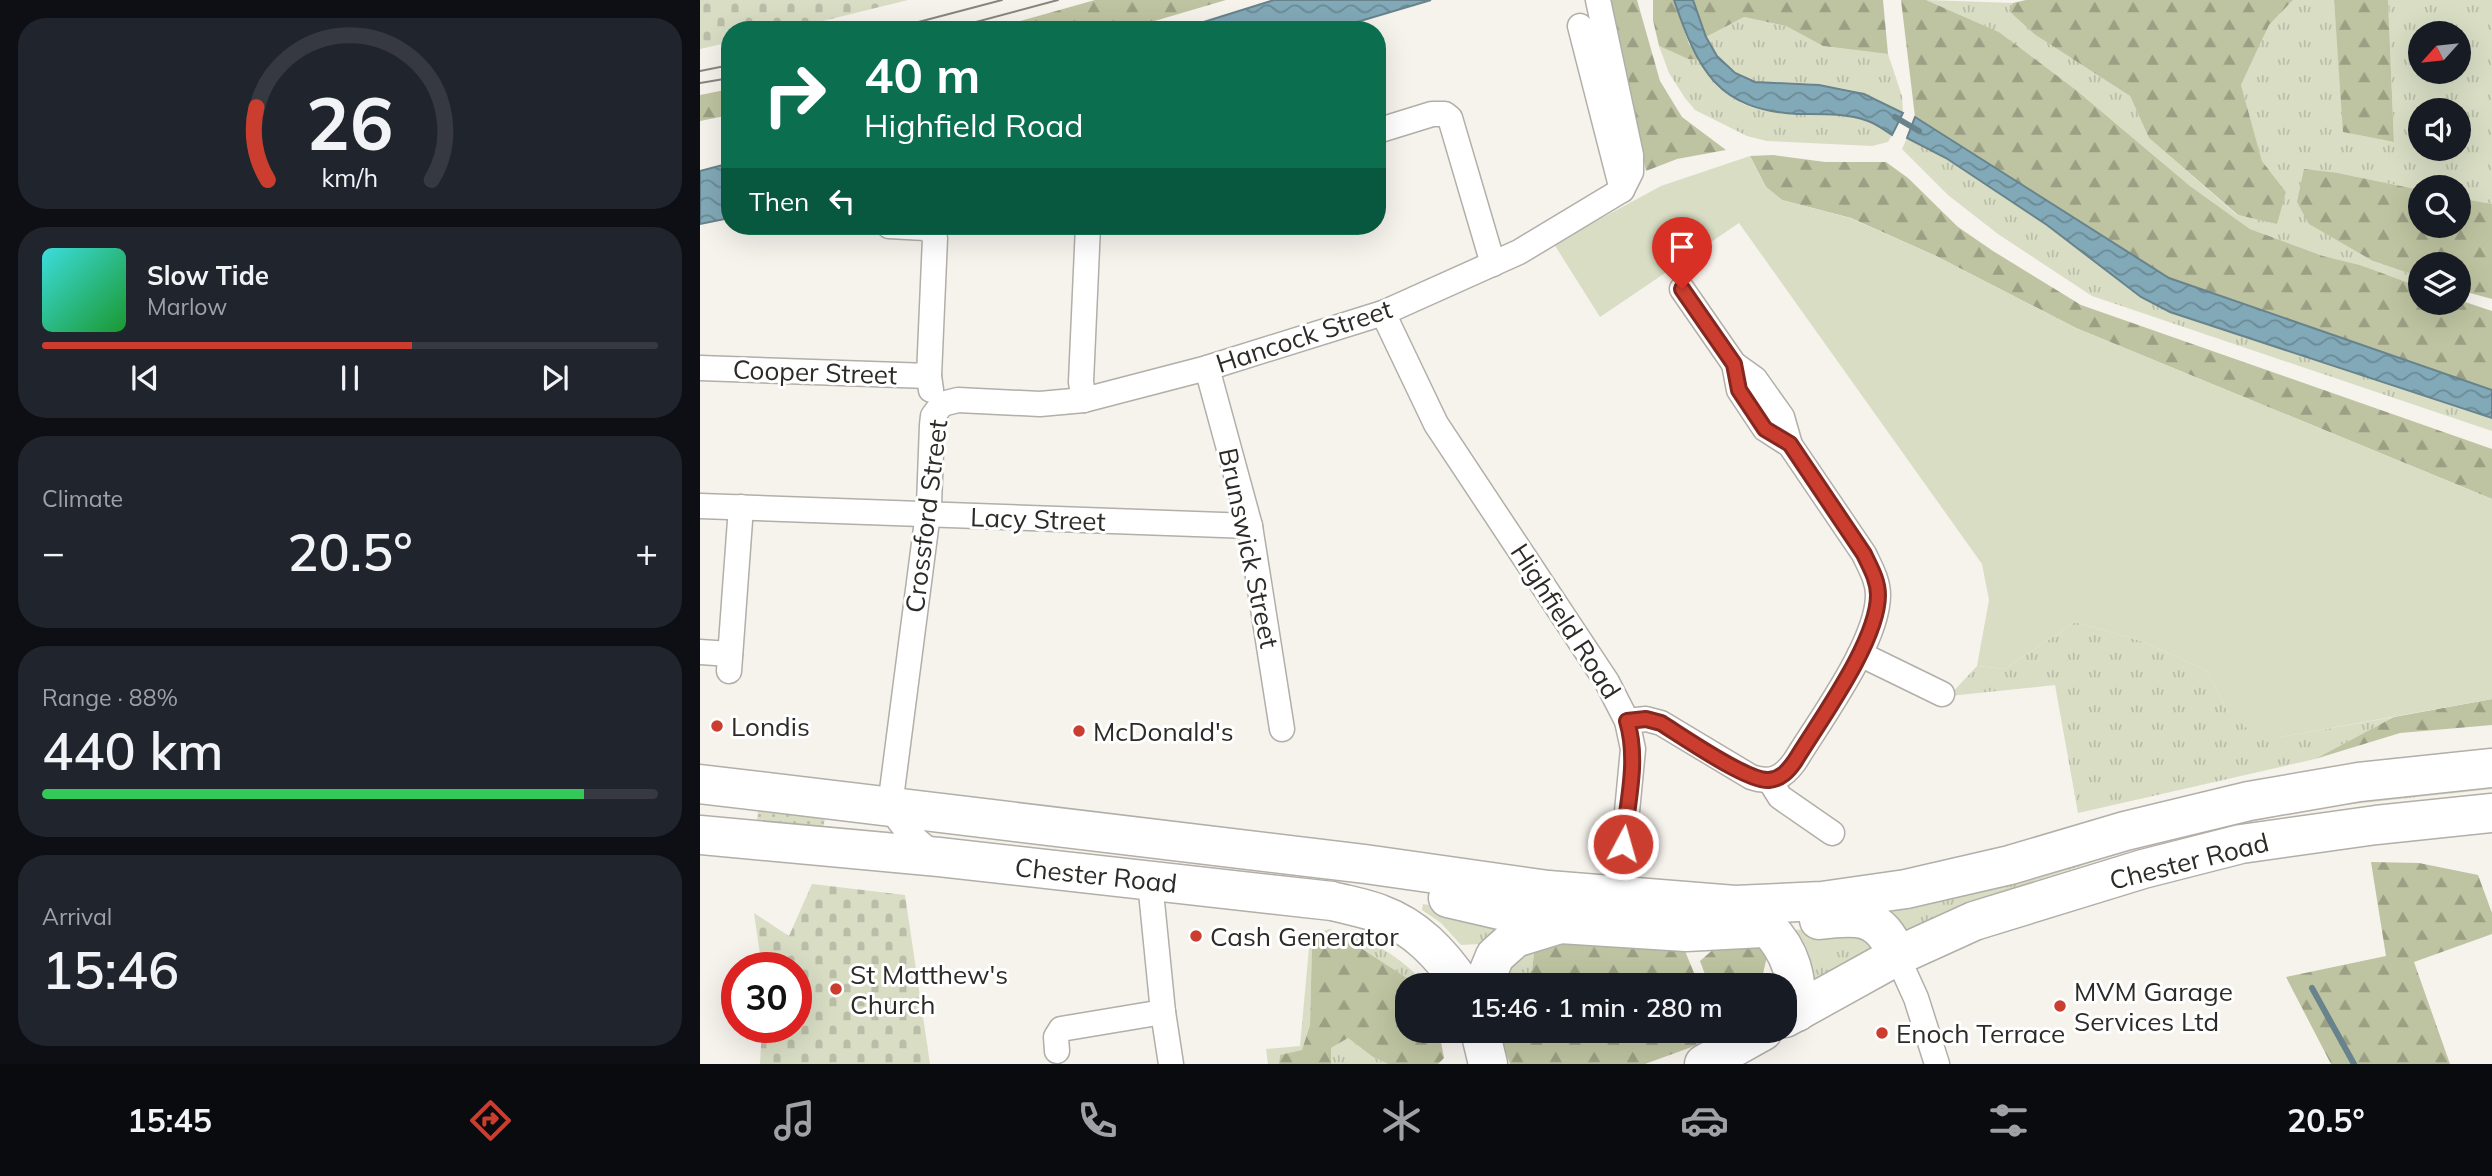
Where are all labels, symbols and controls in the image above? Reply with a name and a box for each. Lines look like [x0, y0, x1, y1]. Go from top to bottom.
north arrow [2408, 21, 2471, 84]
map controls [2408, 21, 2471, 315]
text: 40 m [864, 44, 980, 105]
icon: right [749, 49, 840, 140]
text: 26 [306, 77, 394, 168]
button: sound [2408, 98, 2471, 161]
text: Highfield Road [864, 105, 1084, 145]
text: km/h [322, 161, 378, 192]
button: search [2408, 175, 2471, 238]
icon: left [823, 182, 861, 220]
text: Then [749, 185, 809, 218]
pin [1652, 217, 1712, 289]
icon: arrive [1663, 228, 1701, 266]
button: layers [2408, 252, 2471, 315]
text: Slow Tide [147, 259, 269, 292]
text: Marlow [147, 292, 227, 321]
street label: Hancock Street [1212, 292, 1396, 380]
street label: Cooper Street [732, 353, 898, 391]
icon: previous [126, 359, 164, 397]
icon: pause [331, 359, 369, 397]
icon: next [536, 359, 574, 397]
street label: Crossford Street [898, 417, 954, 615]
street label: Brunswick Street [1212, 445, 1286, 651]
text: Climate [42, 484, 123, 513]
street label: Lacy Street [970, 500, 1106, 538]
text: 20.5° [287, 519, 413, 584]
text: − [42, 528, 65, 576]
text: + [635, 528, 658, 576]
street label: Highfield Road [1504, 537, 1628, 705]
text: Range · 88% [42, 683, 178, 712]
place label: Londis [731, 710, 810, 743]
place label: McDonald's [1093, 715, 1234, 748]
text: 440 km [42, 718, 223, 783]
marker: Londis [709, 718, 725, 734]
marker: McDonald's [1071, 723, 1087, 739]
position arrow [1586, 807, 1660, 881]
street label: Chester Road [2106, 825, 2272, 897]
street label: Chester Road [1013, 850, 1179, 900]
text: Arrival [42, 902, 112, 931]
place label: Cash Generator [1210, 920, 1399, 953]
marker: Cash Generator [1188, 928, 1204, 944]
text: 15:46 [42, 937, 179, 1002]
speed limit sign: 30 [721, 952, 812, 1043]
place label: St Matthew's Church [850, 958, 1008, 1021]
place label: MVM Garage Services Ltd [2074, 975, 2233, 1038]
marker: St Matthew's Church [828, 981, 844, 997]
text: 15:46 · 1 min · 280 m [1469, 991, 1723, 1024]
marker: MVM Garage Services Ltd [2052, 998, 2068, 1014]
place label: Enoch Terrace [1896, 1017, 2065, 1050]
marker: Enoch Terrace [1874, 1025, 1890, 1041]
icon: directions [466, 1096, 515, 1145]
icon: music [770, 1096, 819, 1145]
icon: phone [1073, 1096, 1122, 1145]
icon: climate [1377, 1096, 1426, 1145]
icon: car [1680, 1096, 1729, 1145]
icon: filters [1984, 1096, 2033, 1145]
text: 15:45 [127, 1100, 212, 1140]
text: 20.5° [2287, 1100, 2365, 1140]

